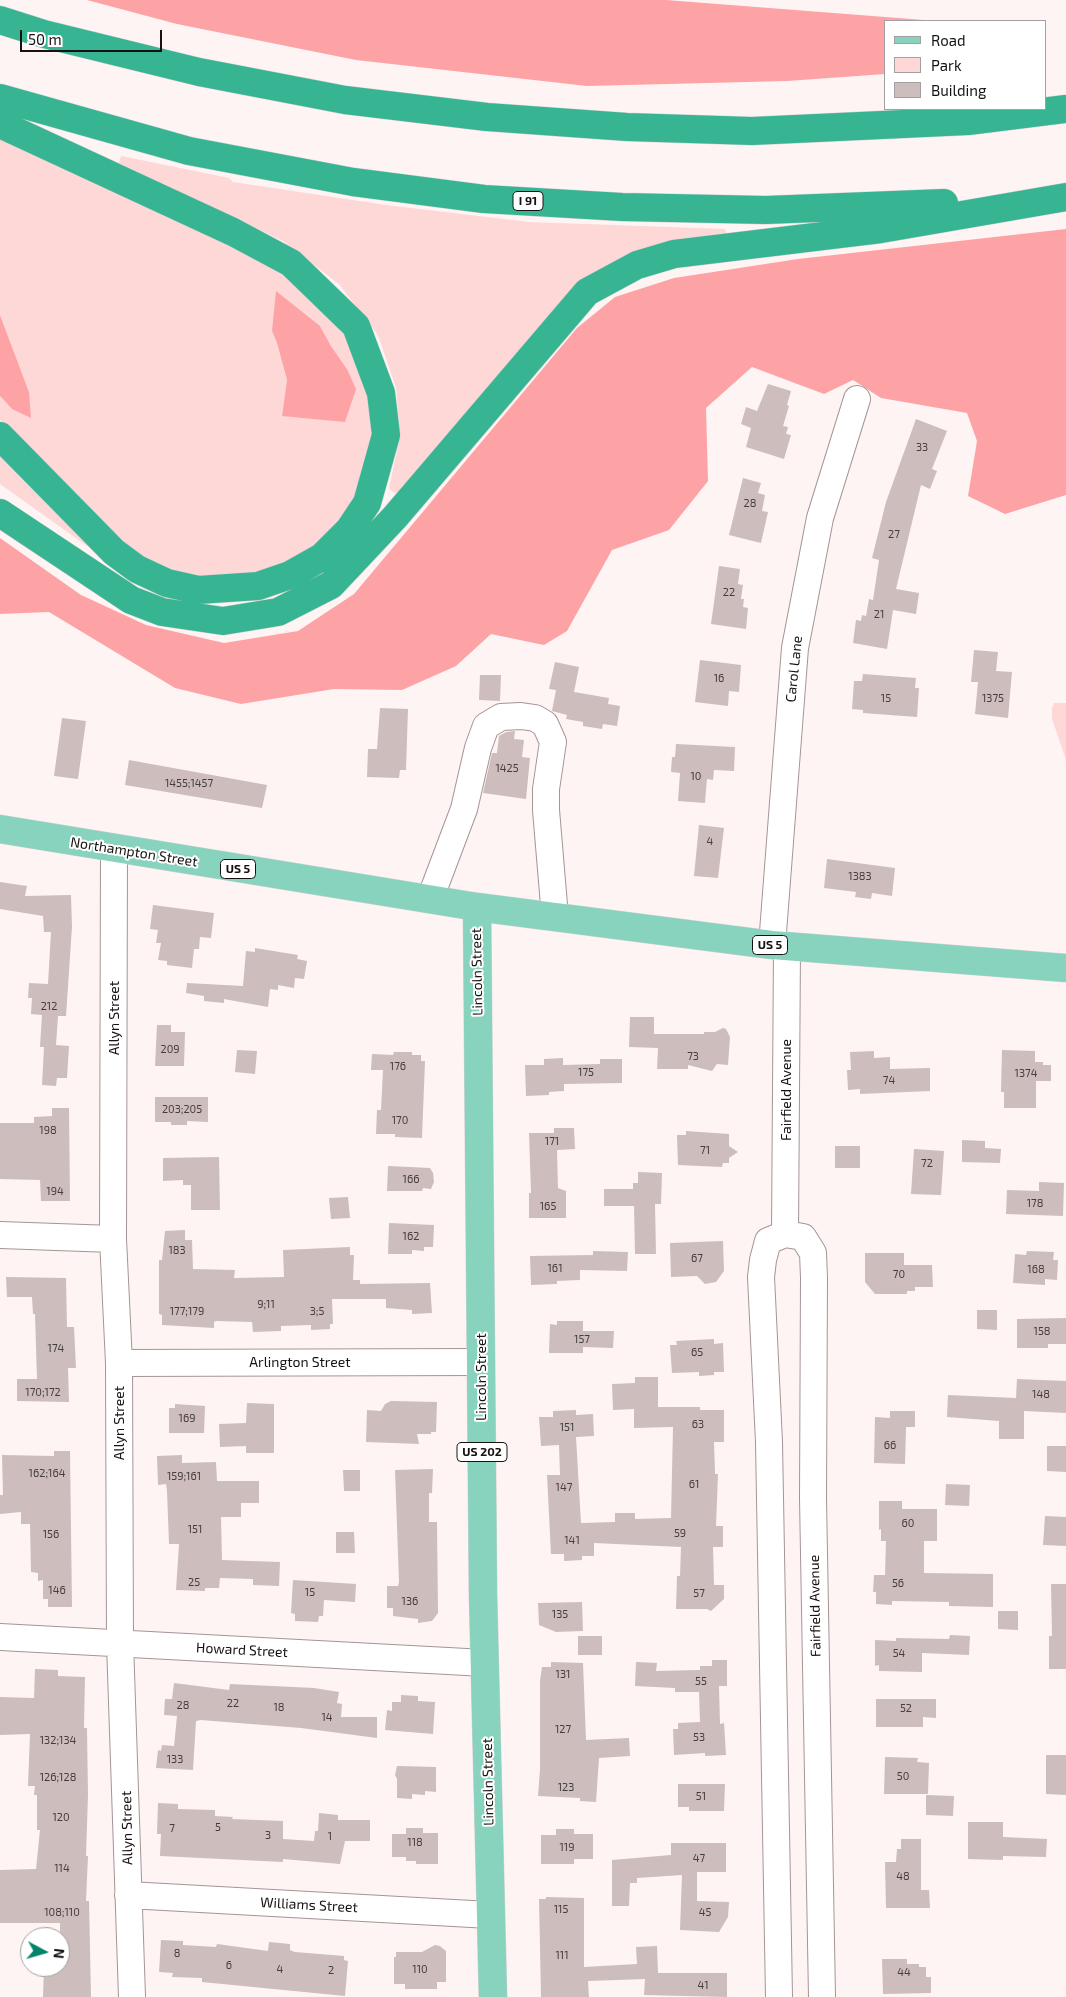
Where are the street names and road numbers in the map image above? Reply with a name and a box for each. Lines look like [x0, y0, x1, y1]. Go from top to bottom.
road number: I 91 [513, 192, 543, 210]
street label: Carol Lane [782, 635, 806, 703]
street label: Northampton Street [69, 834, 199, 870]
road number: US 5 [220, 860, 256, 879]
street label: Lincoln Street [468, 928, 486, 1016]
road number: US 5 [752, 936, 788, 954]
street label: Allyn Street [106, 981, 122, 1055]
street label: Fairfield Avenue [778, 1039, 794, 1141]
street label: Lincoln Street [473, 1333, 489, 1421]
street label: Arlington Street [249, 1354, 351, 1370]
street label: Allyn Street [111, 1386, 127, 1460]
road number: US 202 [457, 1442, 507, 1461]
street label: Fairfield Avenue [806, 1555, 824, 1657]
street label: Howard Street [196, 1639, 288, 1661]
street label: Lincoln Street [479, 1738, 497, 1826]
street label: Allyn Street [118, 1791, 136, 1865]
street label: Williams Street [260, 1894, 358, 1916]

